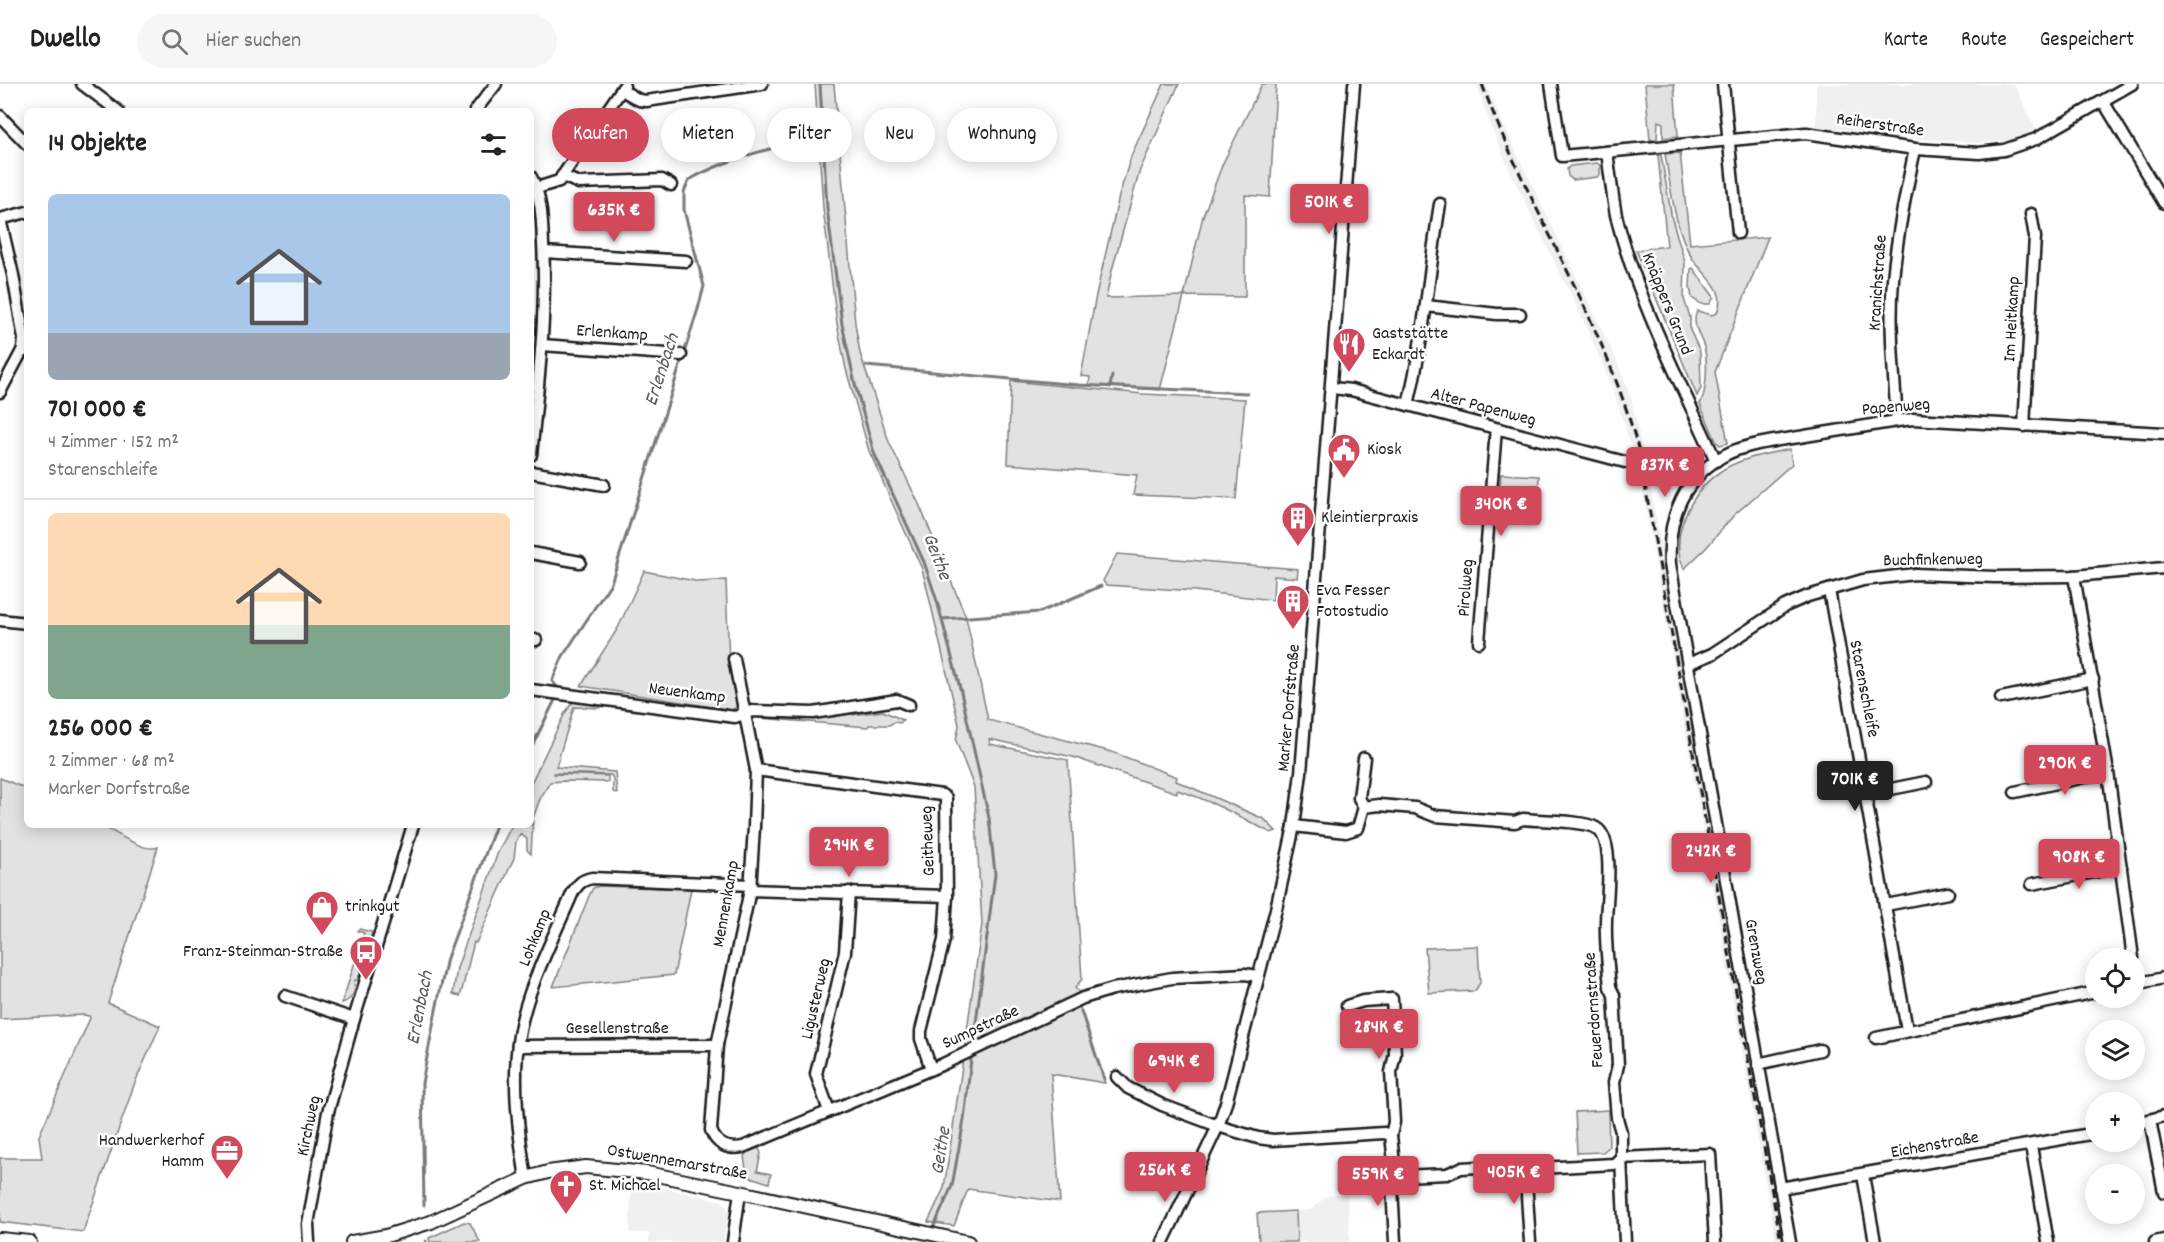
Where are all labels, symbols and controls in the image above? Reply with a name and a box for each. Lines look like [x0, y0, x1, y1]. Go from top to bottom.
search box [137, 14, 557, 68]
text: Dwello [30, 21, 101, 61]
icon: search [158, 25, 191, 58]
text: Hier suchen [206, 26, 301, 57]
text: Karte [1884, 26, 1928, 56]
text: Route [1961, 26, 2007, 56]
text: Gespeichert [2040, 26, 2134, 56]
street label: Reiherstraße [1834, 107, 1926, 145]
chip: Kaufen [552, 108, 649, 162]
chip: Mieten [661, 108, 755, 162]
chip: Filter [767, 108, 852, 162]
chip: Neu [864, 108, 935, 162]
chip: Wohnung [947, 108, 1057, 162]
text: 14 Objekte [48, 126, 147, 163]
icon: filters [477, 128, 510, 161]
pin: 501K € [1280, 184, 1378, 235]
text: 501K € [1304, 189, 1354, 217]
pin: 635K € [565, 192, 663, 243]
text: 635K € [588, 197, 640, 225]
icon: home [225, 233, 333, 341]
street label: Kranichstraße [1863, 234, 1895, 332]
street label: Knäppers Grund [1634, 249, 1698, 359]
street label: Im Heitkamp [1998, 276, 2028, 362]
street label: Erlenkamp [575, 319, 649, 349]
place label: Gaststätte Eckardt [1372, 322, 1448, 368]
restaurant icon: Gaststätte Eckardt [1331, 326, 1367, 373]
water label: Erlenbach [638, 329, 688, 410]
street label: Alter Papenweg [1428, 382, 1539, 434]
text: 701 000 € [48, 392, 147, 429]
street label: Papenweg [1861, 393, 1931, 423]
text: 4 Zimmer · 152 m² [48, 429, 179, 457]
public building icon: Kiosk [1326, 432, 1362, 479]
place label: Kiosk [1367, 438, 1402, 463]
pin: 837K € [1616, 447, 1714, 498]
text: 837K € [1640, 452, 1690, 480]
text: Starenschleife [48, 457, 158, 485]
pin: 340K € [1452, 486, 1550, 537]
text: 340K € [1474, 491, 1528, 519]
building icon: Kleintierpraxis [1280, 500, 1316, 547]
place label: Kleintierpraxis [1321, 506, 1419, 531]
water label: Geithe [914, 530, 958, 585]
street label: Buchfinkenweg [1883, 548, 1983, 574]
icon: home [225, 552, 333, 660]
street label: Pirolweg [1453, 558, 1481, 618]
place label: Eva Fesser Fotostudio [1316, 579, 1390, 625]
building icon: Eva Fesser Fotostudio [1275, 583, 1311, 630]
street label: Starenschleife [1841, 638, 1885, 740]
street label: Marker Dorfstraße [1272, 643, 1308, 773]
street label: Neuenkamp [647, 677, 727, 711]
text: 256 000 € [48, 711, 153, 748]
pin: 290K € [2016, 745, 2114, 796]
text: 2 Zimmer · 68 m² [48, 748, 175, 776]
text: 290K € [2038, 750, 2092, 778]
pin: 701K € [1806, 761, 1904, 812]
text: 701K € [1831, 766, 1879, 794]
text: Marker Dorfstraße [48, 776, 190, 804]
street label: Geitheweg [915, 805, 943, 877]
pin: 294K € [800, 827, 898, 878]
text: 294K € [823, 832, 875, 860]
pin: 242K € [1662, 833, 1760, 884]
text: 242K € [1686, 838, 1736, 866]
pin: 908K € [2030, 839, 2128, 890]
text: 908K € [2052, 844, 2106, 872]
street label: Mennenkamp [707, 859, 747, 949]
shop icon: trinkgut [304, 889, 340, 936]
place label: trinkgut [345, 895, 400, 920]
street label: Lohkamp [513, 905, 559, 971]
street label: Grenzweg [1737, 917, 1773, 987]
bus stop icon: Franz-Steinman-Straße [348, 934, 384, 981]
place label: Franz-Steinman-Straße [183, 940, 343, 965]
map controls [2085, 948, 2145, 1224]
button: locate [2085, 948, 2145, 1008]
street label: Feuerdornstraße [1578, 951, 1612, 1069]
street label: Ligusterweg [796, 956, 838, 1042]
water label: Erlenbach [400, 968, 442, 1047]
street label: Sumpstraße [938, 999, 1024, 1057]
pin: 284K € [1330, 1009, 1428, 1060]
text: 284K € [1354, 1014, 1404, 1042]
street label: Gesellenstraße [565, 1017, 669, 1042]
button: layers [2085, 1020, 2145, 1080]
pin: 694K € [1125, 1043, 1223, 1094]
text: 694K € [1148, 1048, 1200, 1076]
button: + [2085, 1092, 2145, 1152]
street label: Kirchweg [291, 1093, 329, 1159]
water label: Geithe [924, 1124, 960, 1177]
street label: Eichenstraße [1889, 1126, 1981, 1166]
place label: Handwerkerhof Hamm [99, 1129, 205, 1175]
office icon: Handwerkerhof Hamm [209, 1133, 245, 1180]
street label: Ostwennemarstraße [605, 1138, 749, 1188]
pin: 256K € [1116, 1152, 1214, 1203]
pin: 405K € [1465, 1154, 1563, 1205]
pin: 559K € [1329, 1156, 1427, 1207]
text: 256K € [1139, 1157, 1191, 1185]
text: 405K € [1487, 1159, 1541, 1187]
text: 559K € [1352, 1161, 1404, 1189]
button: − [2085, 1164, 2145, 1224]
church icon: St. Michael [548, 1168, 584, 1215]
place label: St. Michael [589, 1174, 661, 1199]

